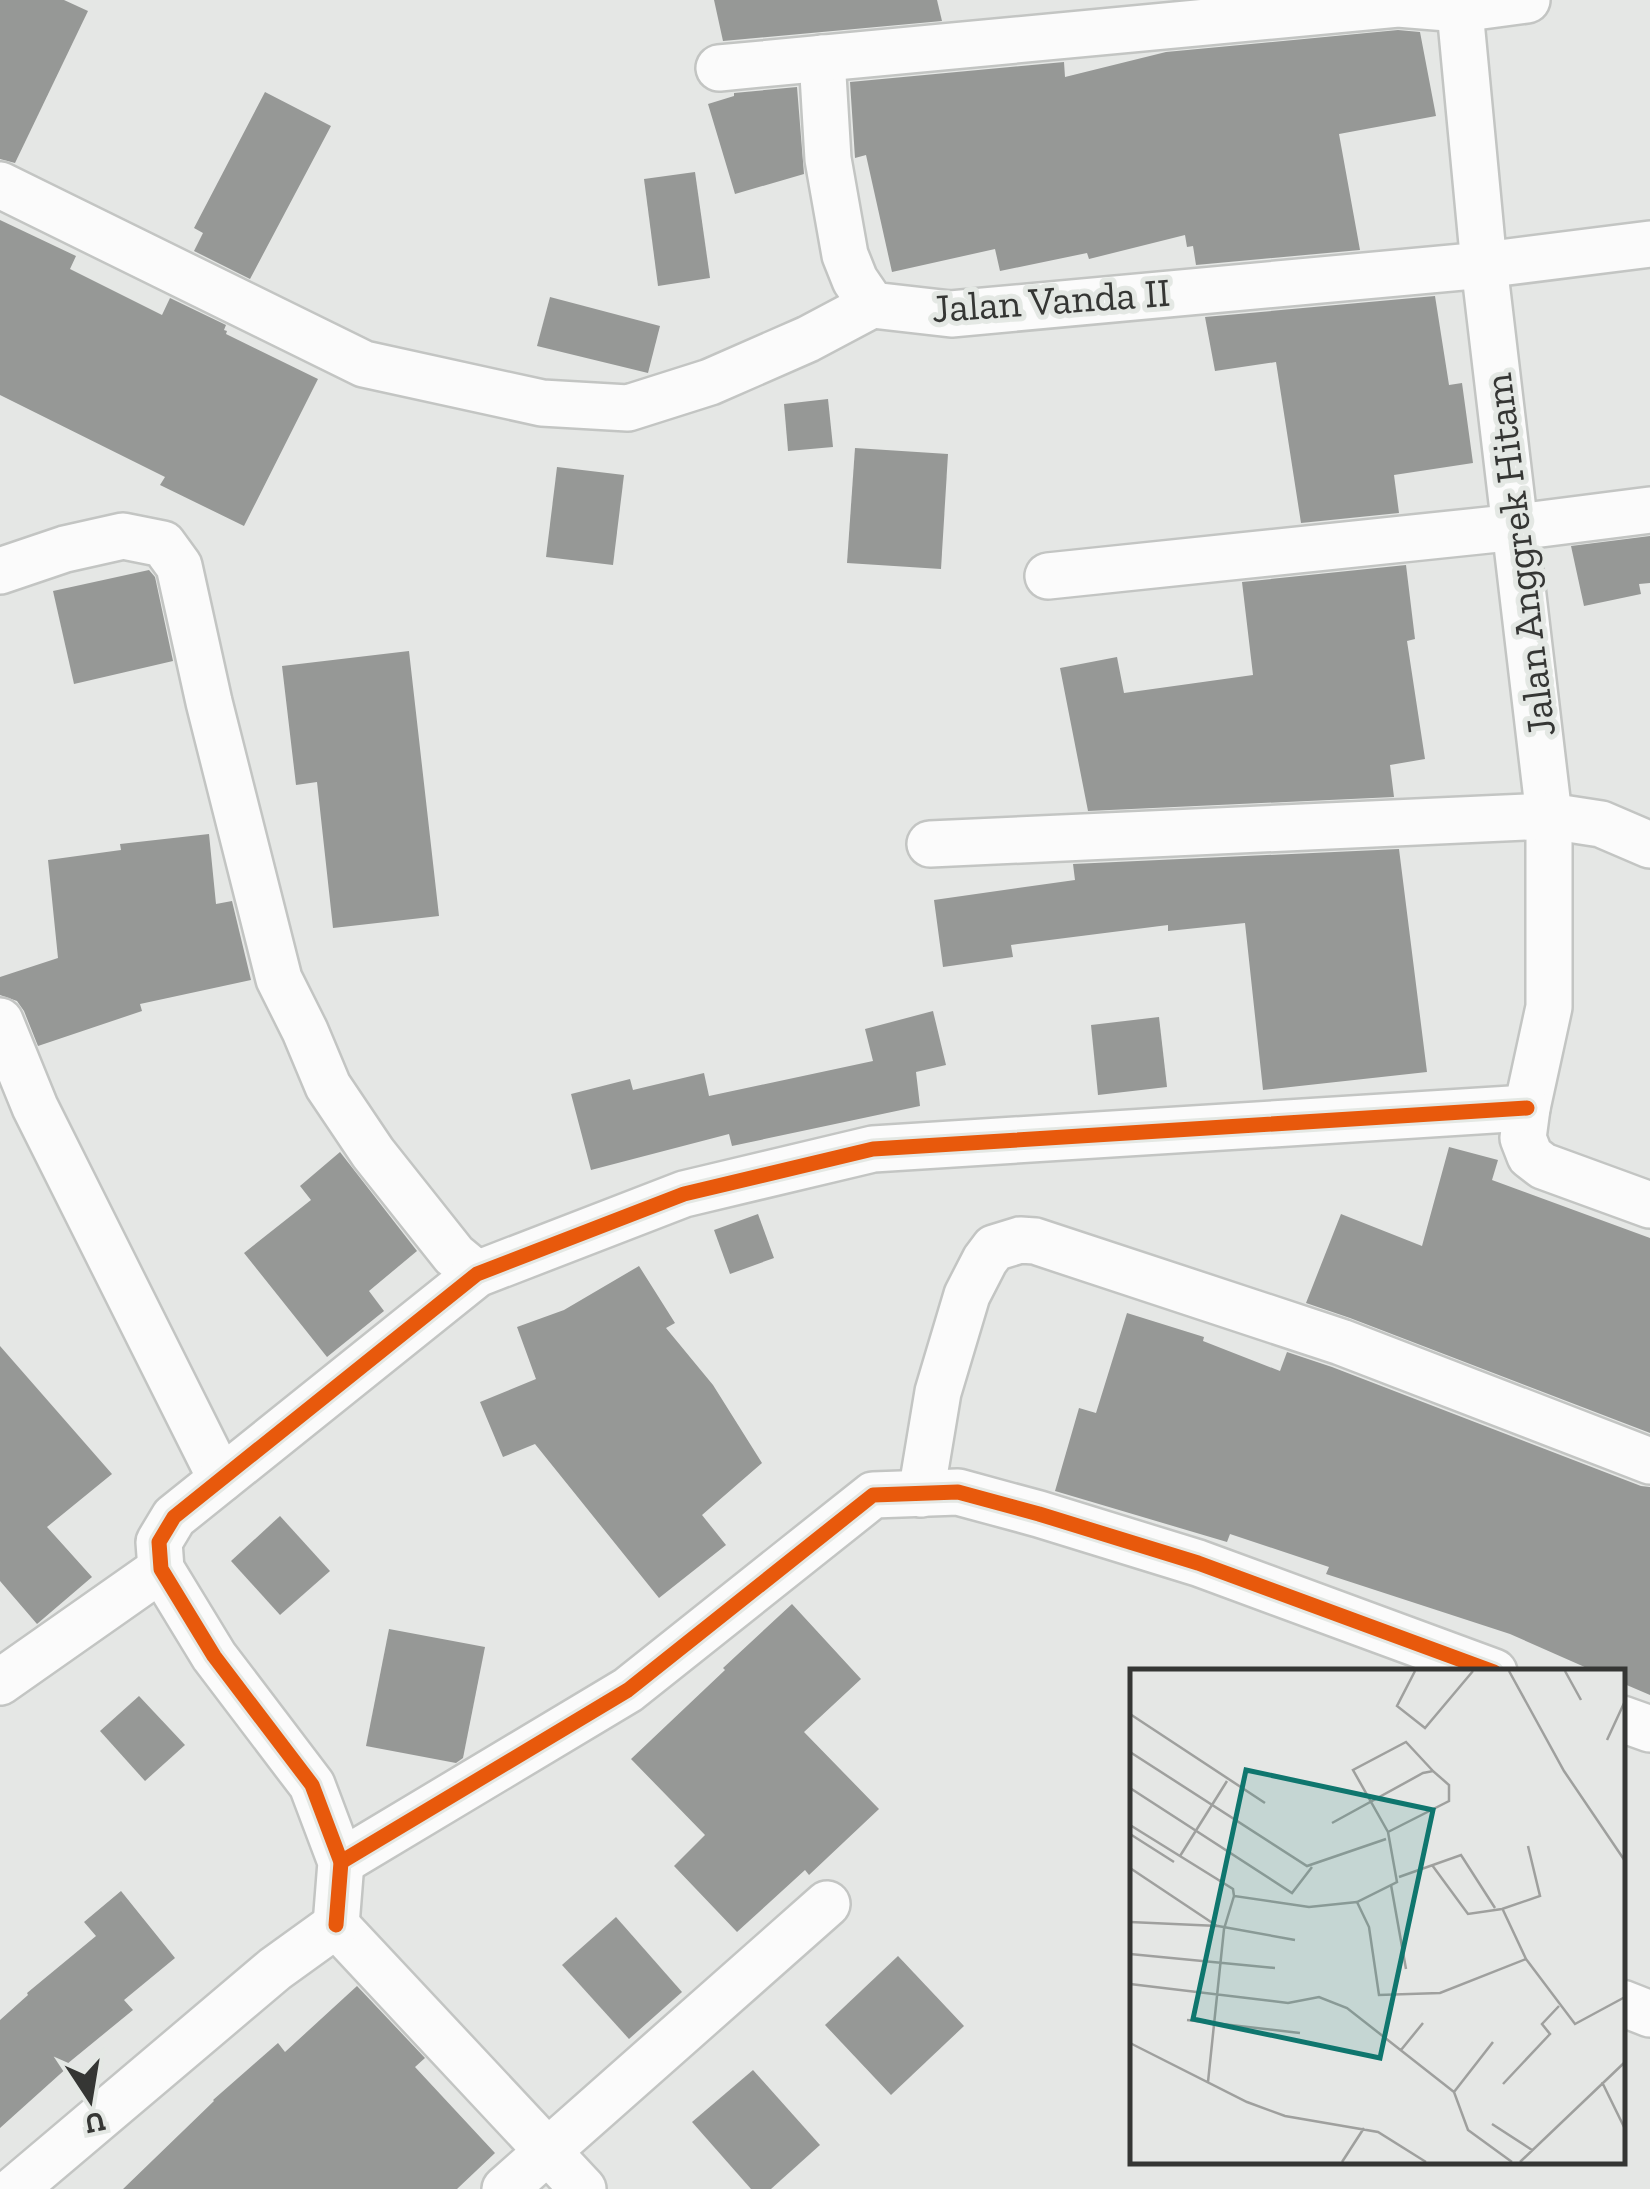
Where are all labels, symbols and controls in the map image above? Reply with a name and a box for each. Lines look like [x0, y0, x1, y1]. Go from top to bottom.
street label: Jalan Vanda II [930, 268, 1172, 332]
street label: Jalan Anggrek Hitam [1473, 370, 1565, 739]
inset map [1130, 1669, 1625, 2164]
north arrow [40, 2049, 140, 2149]
text: U [82, 2105, 108, 2141]

